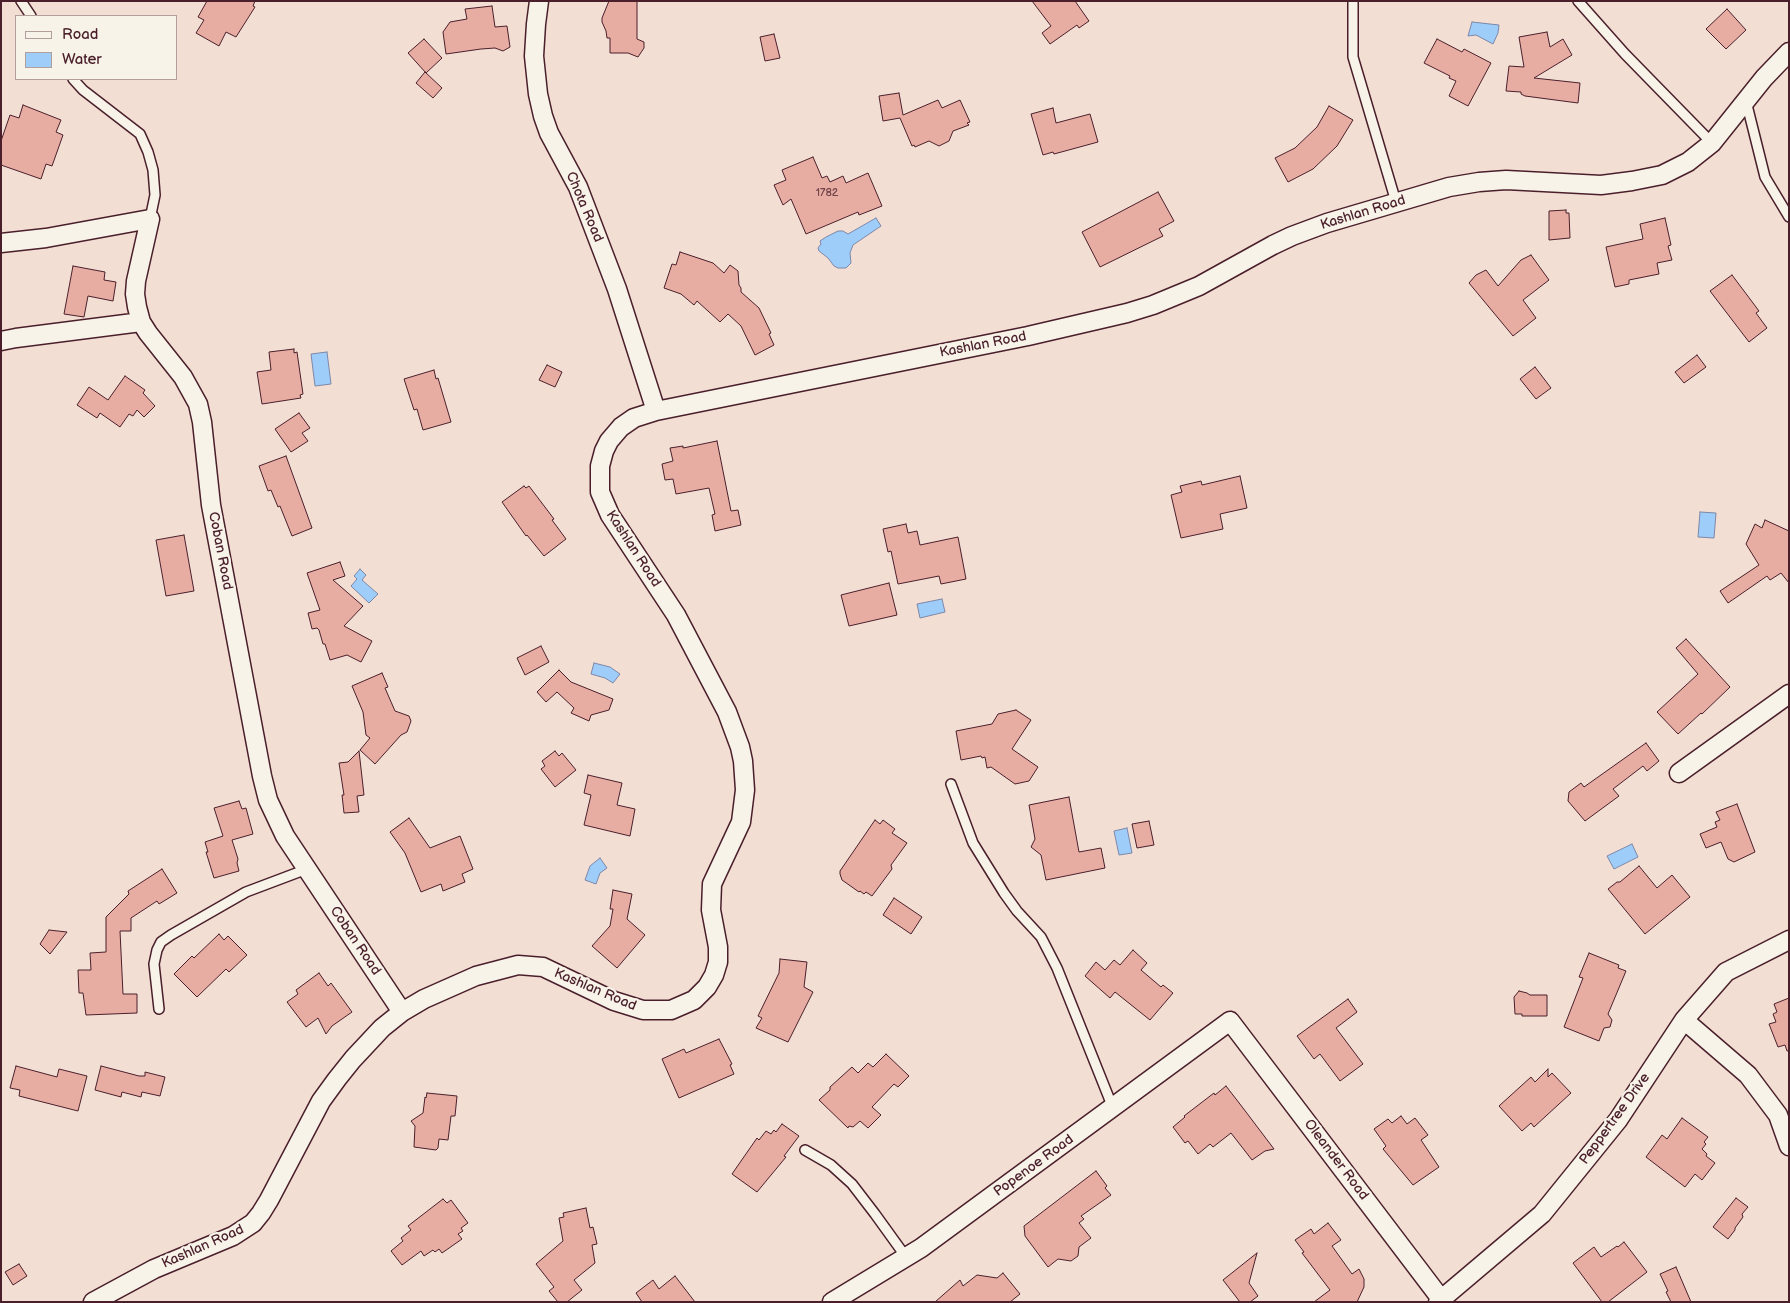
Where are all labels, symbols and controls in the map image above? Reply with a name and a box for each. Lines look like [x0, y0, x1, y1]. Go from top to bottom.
legend [15, 15, 178, 80]
text: Road [62, 25, 98, 44]
text: Water [62, 50, 102, 69]
street label: Chota Road [562, 169, 606, 245]
house number: 1782 [816, 186, 838, 200]
street label: Kashlan Road [1318, 192, 1408, 234]
street label: Kashlan Road [938, 328, 1028, 362]
street label: Kashlan Road [602, 508, 664, 590]
street label: Coban Road [204, 511, 236, 591]
street label: Coban Road [326, 903, 384, 979]
street label: Kashlan Road [551, 965, 639, 1015]
street label: Peppertree Drive [1576, 1070, 1654, 1168]
street label: Oleander Road [1300, 1116, 1372, 1204]
street label: Popenoe Road [991, 1131, 1077, 1201]
street label: Kashlan Road [159, 1221, 247, 1273]

